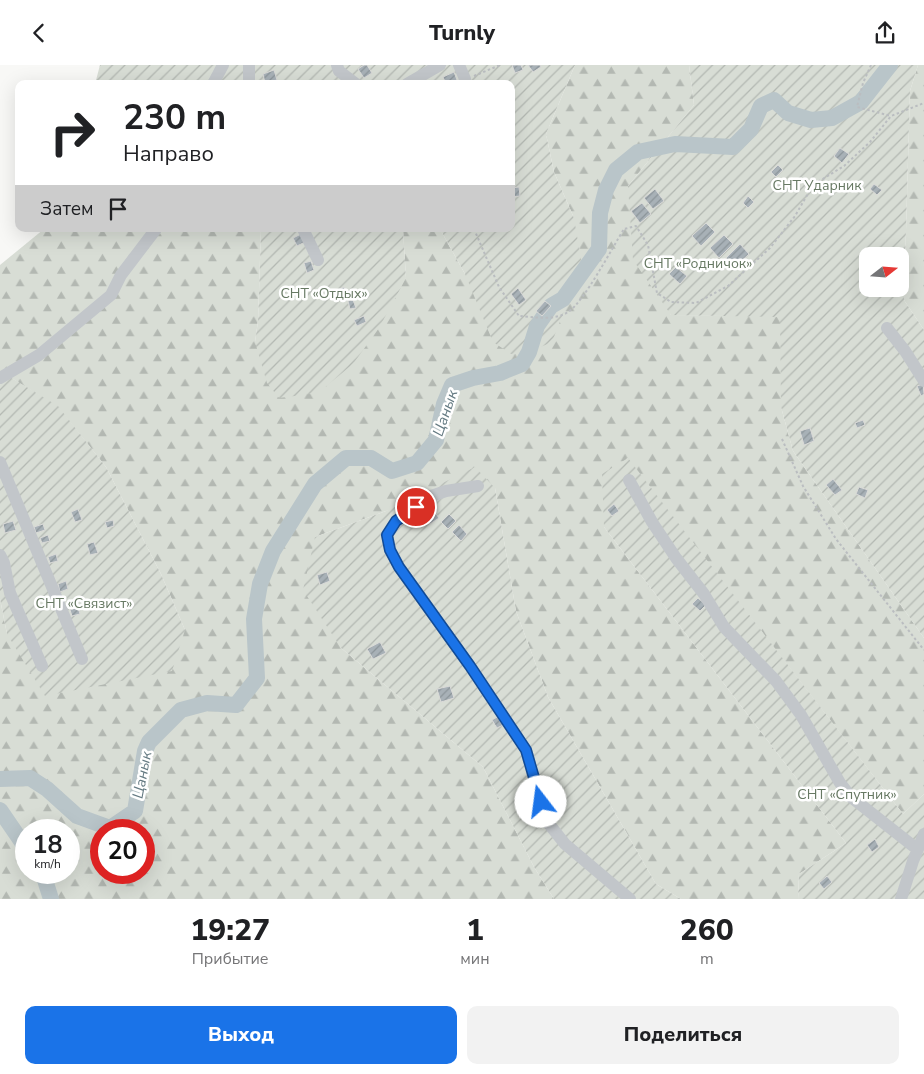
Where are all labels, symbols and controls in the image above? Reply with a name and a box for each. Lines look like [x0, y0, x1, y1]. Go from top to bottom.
text: Turnly [429, 18, 495, 48]
icon: back [25, 19, 53, 47]
icon: share [871, 19, 899, 47]
text: 230 m [123, 94, 226, 141]
icon: right [40, 100, 105, 165]
text: Направо [123, 139, 214, 169]
park label: СНТ Ударник [773, 176, 862, 195]
icon: arrive [104, 195, 132, 223]
text: Затем [40, 196, 94, 222]
north arrow [859, 247, 909, 297]
map controls [859, 247, 909, 297]
park label: СНТ «Родничок» [644, 254, 752, 273]
park label: СНТ «Отдых» [280, 284, 368, 303]
water label: Цанык [428, 386, 463, 439]
pin [395, 486, 437, 528]
icon: arrive [402, 493, 430, 521]
park label: СНТ «Связист» [35, 594, 133, 613]
water label: Цанык [128, 749, 157, 800]
position arrow [514, 775, 566, 827]
park label: СНТ «Спутник» [797, 785, 897, 804]
speed limit sign: 20 [90, 819, 155, 884]
text: 18 [32, 828, 63, 862]
text: km/h [34, 856, 61, 872]
text: 19:27 [190, 910, 270, 951]
text: 1 [466, 910, 484, 951]
text: 260 [680, 910, 734, 951]
text: Прибытие [192, 948, 269, 970]
text: мин [460, 948, 490, 970]
text: m [700, 948, 714, 970]
button: Выход [25, 1006, 457, 1064]
button: Поделиться [467, 1006, 899, 1064]

